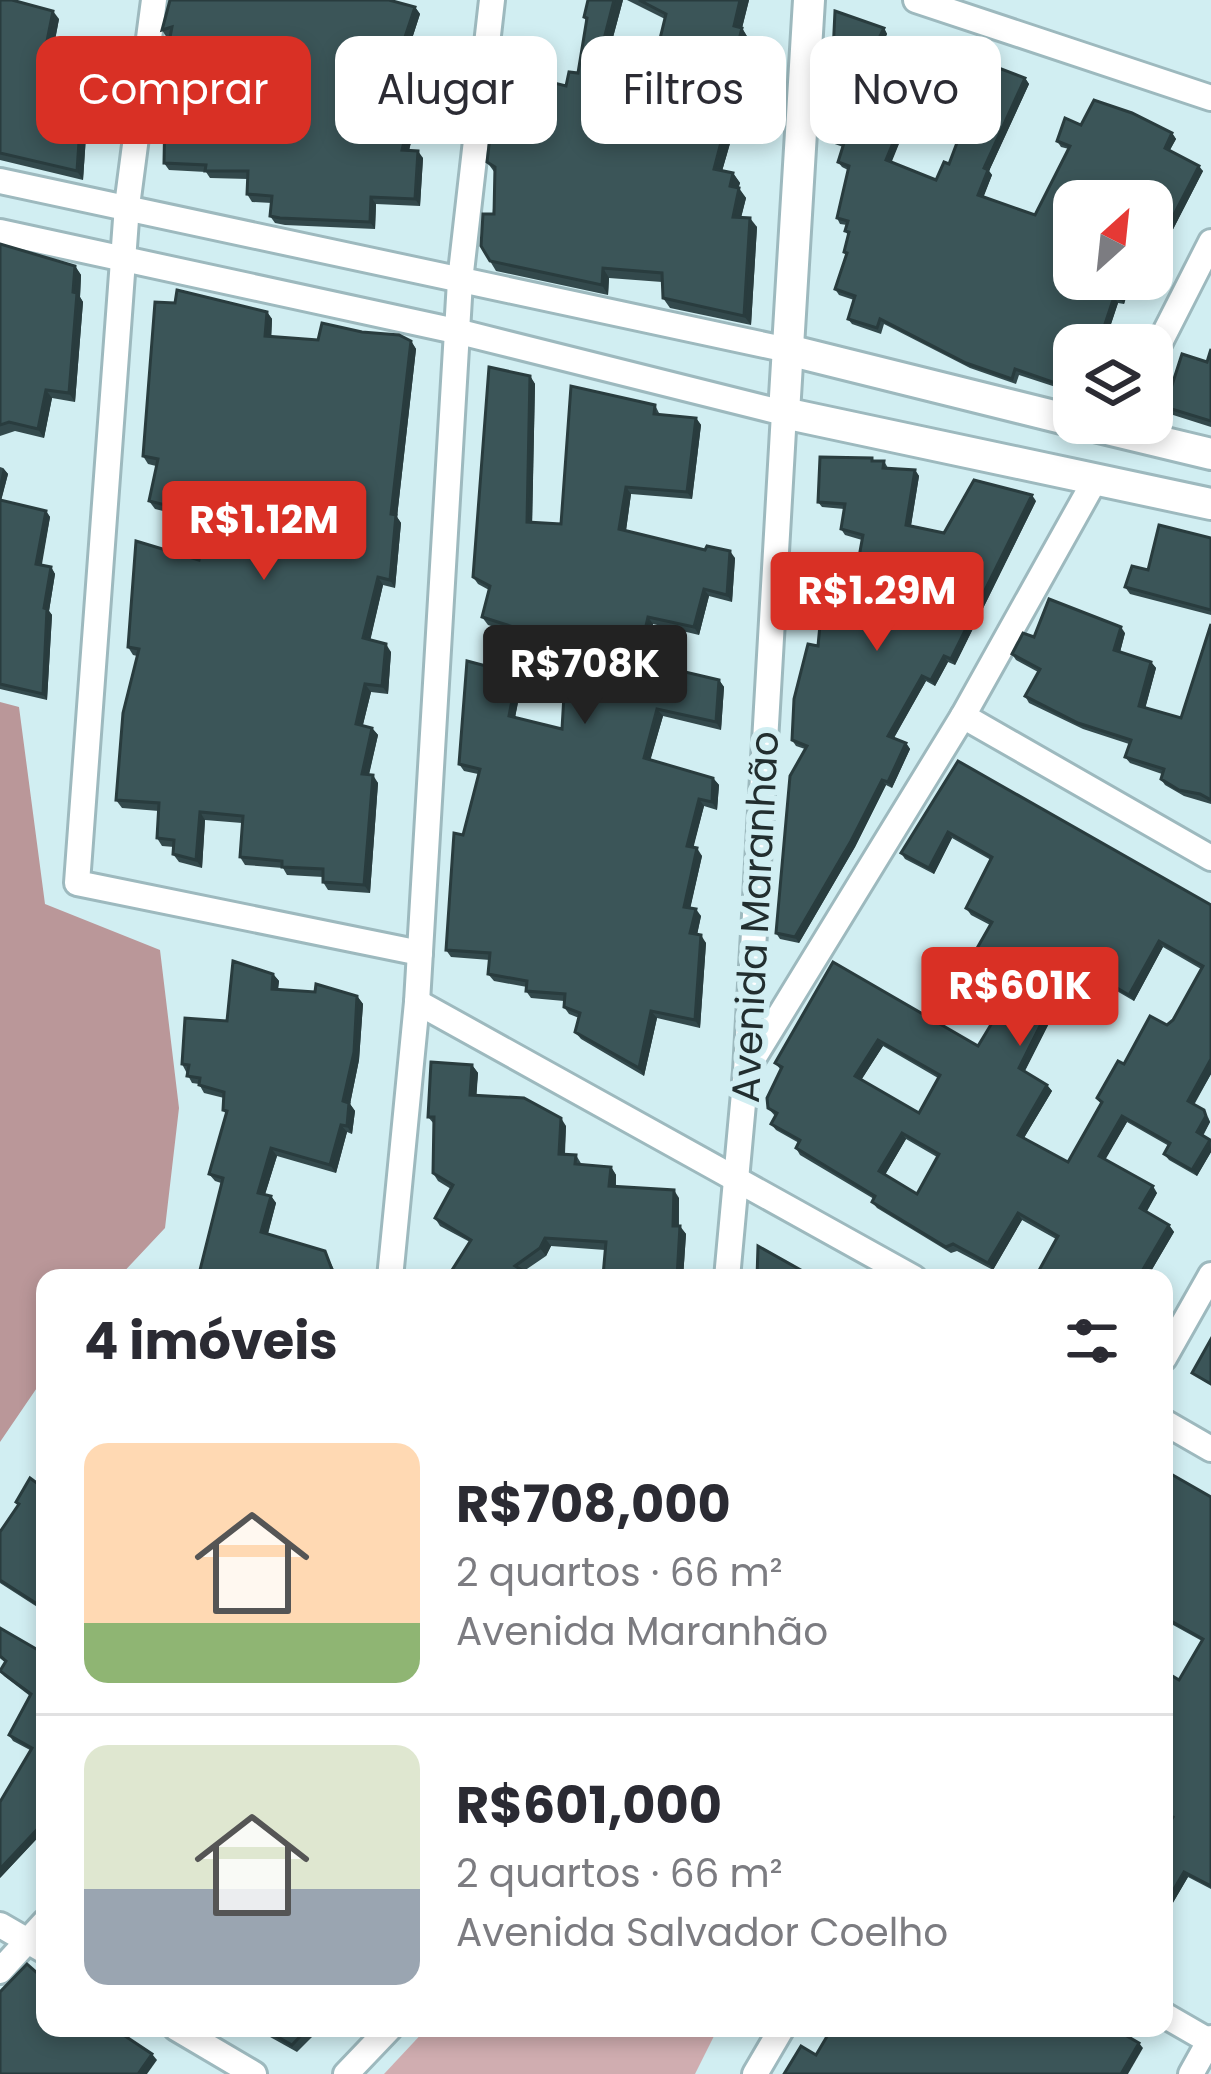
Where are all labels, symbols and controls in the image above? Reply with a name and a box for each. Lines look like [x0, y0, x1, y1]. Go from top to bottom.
chip: Comprar [36, 36, 311, 144]
chip: Alugar [335, 36, 557, 144]
chip: Filtros [581, 36, 786, 144]
chip: Novo [810, 36, 1001, 144]
north arrow [1053, 180, 1173, 300]
map controls [1053, 180, 1173, 444]
button: layers [1053, 324, 1173, 444]
pin: R$1.12M [153, 481, 375, 583]
text: R$1.12M [189, 492, 339, 547]
pin: R$1.29M [766, 552, 988, 654]
text: R$1.29M [798, 563, 956, 618]
pin: R$708K [487, 625, 683, 727]
text: R$708K [510, 636, 660, 691]
street label: Avenida Maranhão [718, 730, 792, 1104]
pin: R$601K [922, 947, 1118, 1049]
text: R$601K [948, 958, 1092, 1013]
text: 4 imóveis [84, 1305, 338, 1377]
icon: filters [1059, 1308, 1125, 1374]
text: R$708,000 [456, 1468, 731, 1540]
icon: home [180, 1491, 324, 1635]
text: 2 quartos · 66 m² [456, 1545, 783, 1600]
text: Avenida Maranhão [456, 1604, 828, 1659]
text: R$601,000 [456, 1769, 722, 1841]
icon: home [180, 1793, 324, 1937]
text: 2 quartos · 66 m² [456, 1846, 783, 1901]
text: Avenida Salvador Coelho [456, 1905, 948, 1960]

